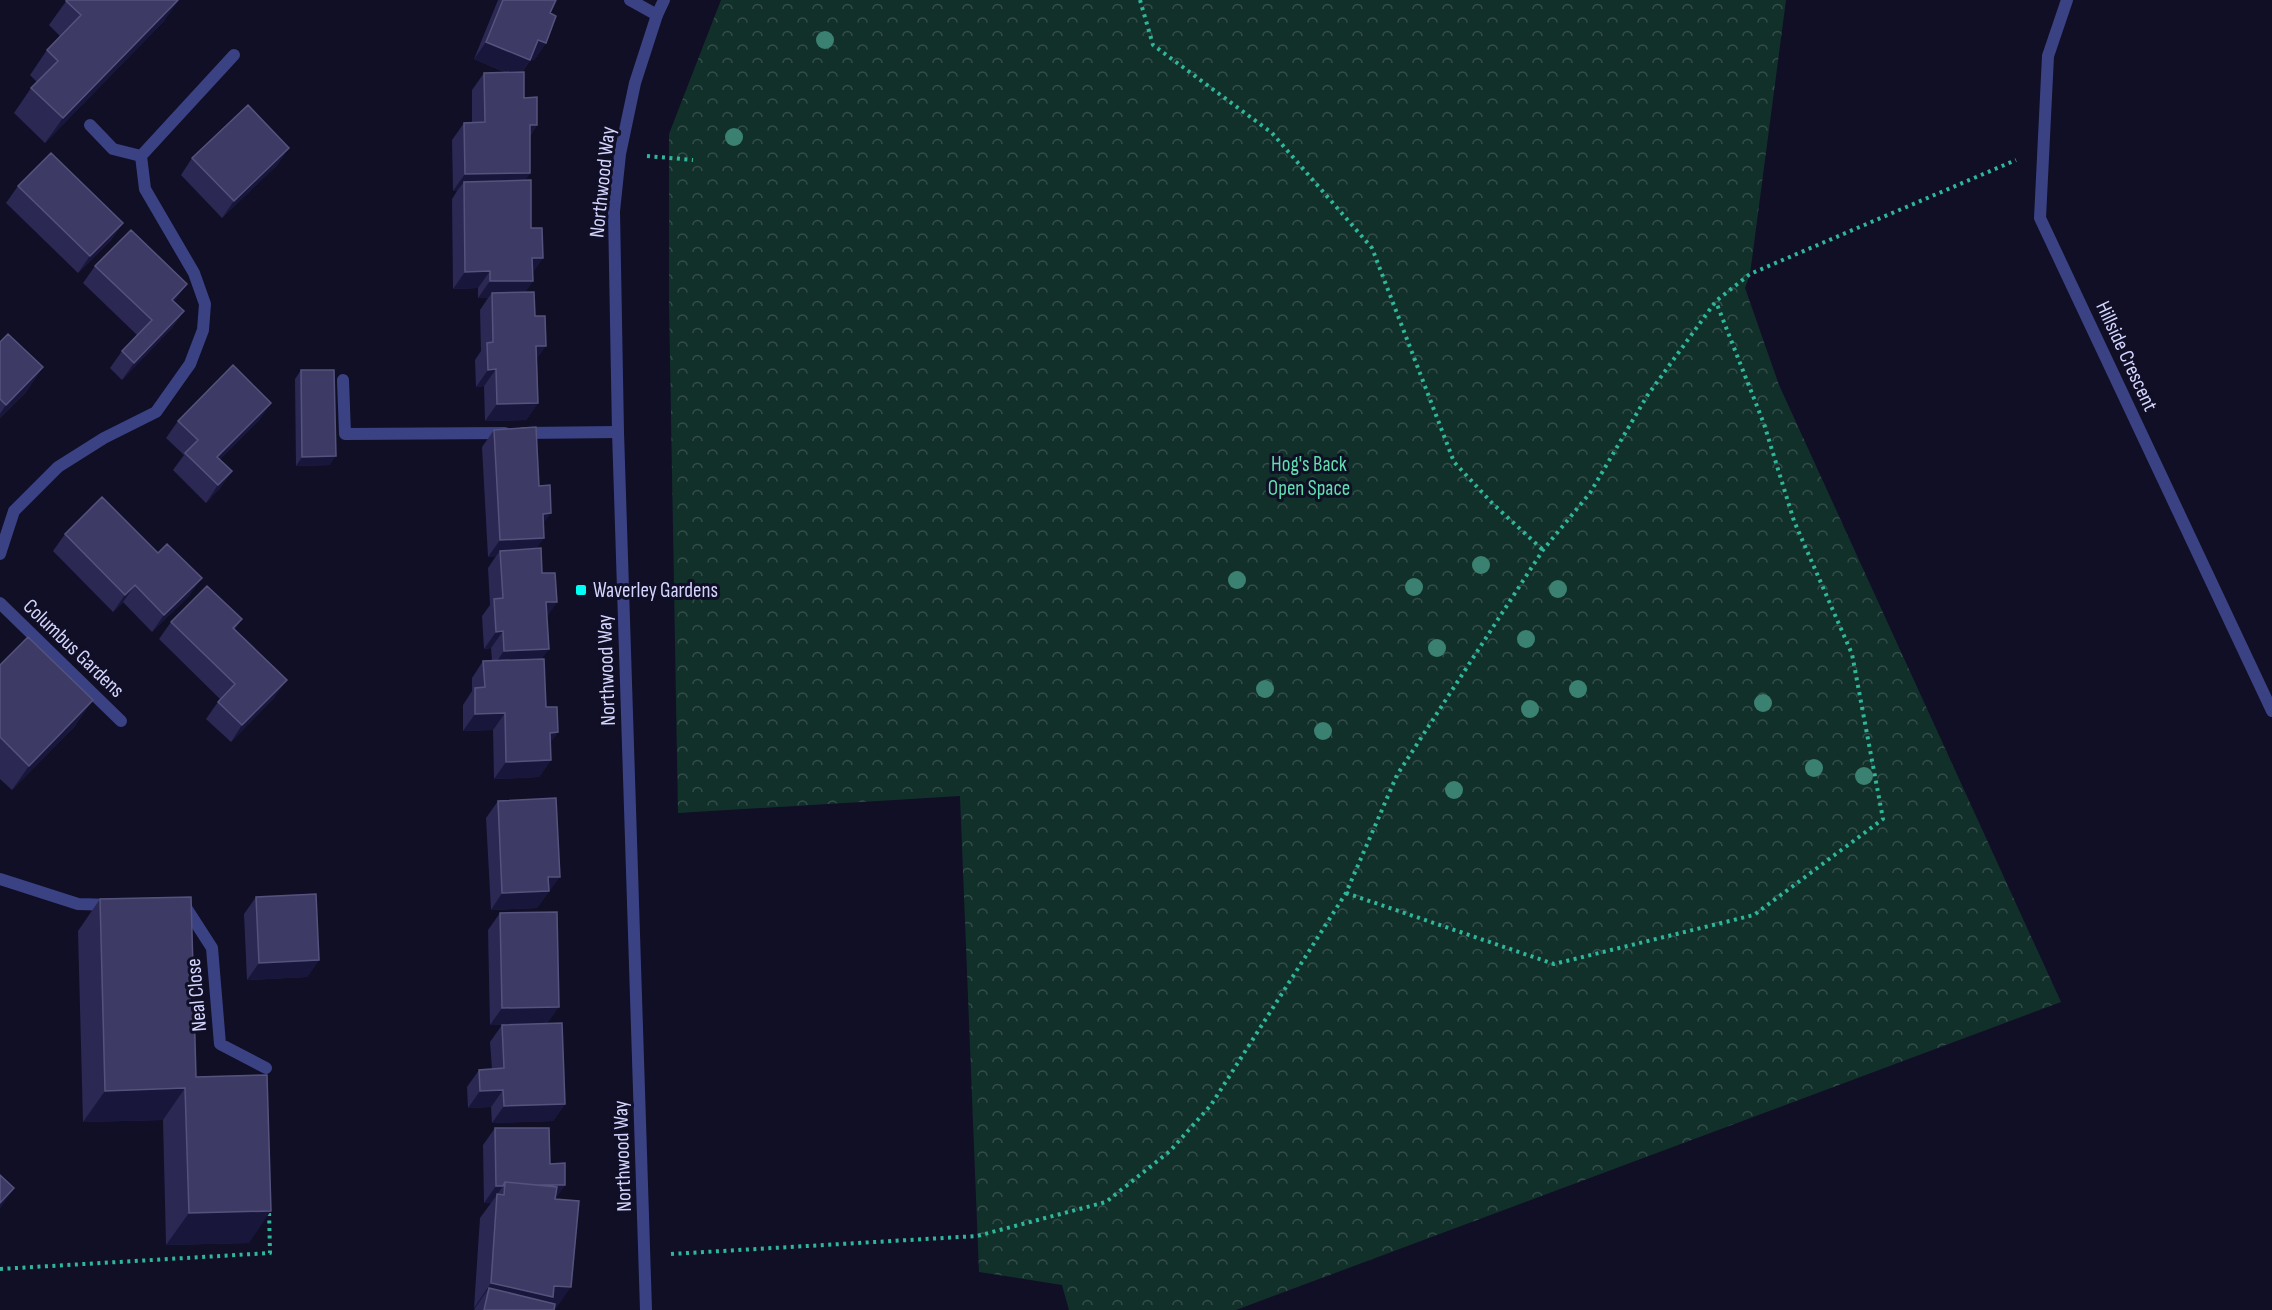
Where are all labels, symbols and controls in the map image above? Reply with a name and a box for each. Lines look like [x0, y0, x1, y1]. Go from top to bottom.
street label: Northwood Way [584, 125, 621, 239]
street label: Hillside Crescent [2090, 297, 2163, 415]
park label: Hog's Back Open Space [1268, 452, 1350, 501]
place label: Waverley Gardens [593, 578, 718, 603]
marker: Waverley Gardens [574, 583, 588, 597]
street label: Columbus Gardens [18, 594, 129, 703]
street label: Northwood Way [592, 614, 621, 726]
street label: Neal Close [181, 957, 212, 1033]
street label: Northwood Way [608, 1100, 637, 1212]

